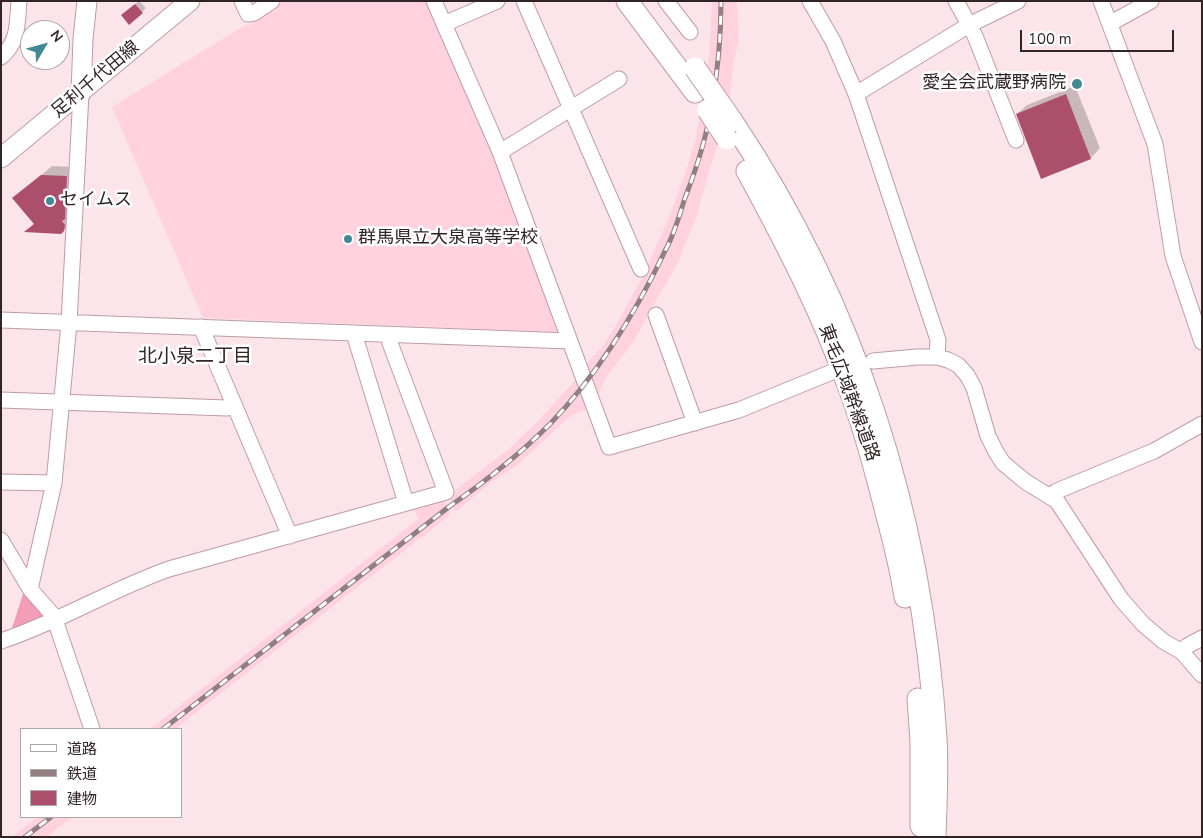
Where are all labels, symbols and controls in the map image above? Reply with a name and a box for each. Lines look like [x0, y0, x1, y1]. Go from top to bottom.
north arrow [20, 20, 70, 70]
scale bar [1023, 20, 1177, 52]
text: N [46, 26, 67, 46]
text: 100 m [1028, 29, 1072, 49]
street label: 足利千代田線 [48, 37, 144, 123]
place label: 愛全会武蔵野病院 [922, 73, 1066, 95]
marker: 愛全会武蔵野病院 [1070, 77, 1084, 91]
place label: セイムス [60, 190, 132, 212]
marker: セイムス [44, 195, 56, 207]
place label: 群馬県立大泉高等学校 [358, 228, 538, 250]
marker: 群馬県立大泉高等学校 [342, 233, 354, 245]
street label: 東毛広域幹線道路 [813, 322, 883, 464]
district label: 北小泉二丁目 [138, 346, 252, 368]
legend [20, 728, 182, 818]
text: 道路 [67, 739, 97, 759]
text: 鉄道 [67, 764, 97, 784]
text: 建物 [67, 789, 97, 809]

